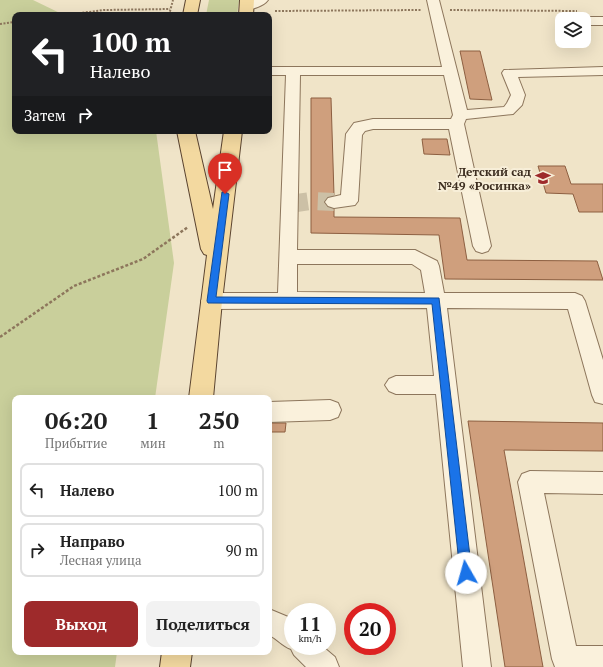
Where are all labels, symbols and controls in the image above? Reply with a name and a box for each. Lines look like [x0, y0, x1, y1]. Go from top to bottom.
map controls [555, 12, 591, 48]
button: layers [555, 12, 591, 48]
text: 100 m [90, 23, 171, 60]
icon: left [24, 28, 76, 80]
text: Налево [90, 59, 150, 83]
icon: right [74, 104, 96, 126]
text: Затем [24, 105, 66, 125]
pin [208, 153, 242, 194]
icon: arrive [214, 159, 236, 181]
place label: Детский сад №49 «Росинка» [438, 164, 532, 193]
school or university icon: Детский сад №49 «Росинка» [534, 169, 552, 187]
text: 06:20 [45, 404, 107, 436]
text: 1 [146, 404, 160, 436]
text: 250 [198, 404, 239, 436]
text: Прибытие [45, 434, 107, 452]
text: мин [140, 434, 166, 452]
text: m [213, 434, 224, 452]
icon: left [26, 479, 48, 501]
text: Налево [60, 480, 114, 500]
text: 100 m [217, 480, 258, 500]
text: Направо [60, 531, 125, 551]
icon: right [26, 539, 48, 561]
text: 90 m [225, 540, 258, 560]
text: Лесная улица [60, 551, 142, 569]
position arrow [445, 552, 487, 594]
button: Выход [24, 601, 138, 647]
button: Поделиться [146, 601, 260, 647]
speed limit sign: 20 [344, 603, 396, 655]
text: 11 [299, 610, 321, 637]
text: km/h [298, 632, 322, 645]

